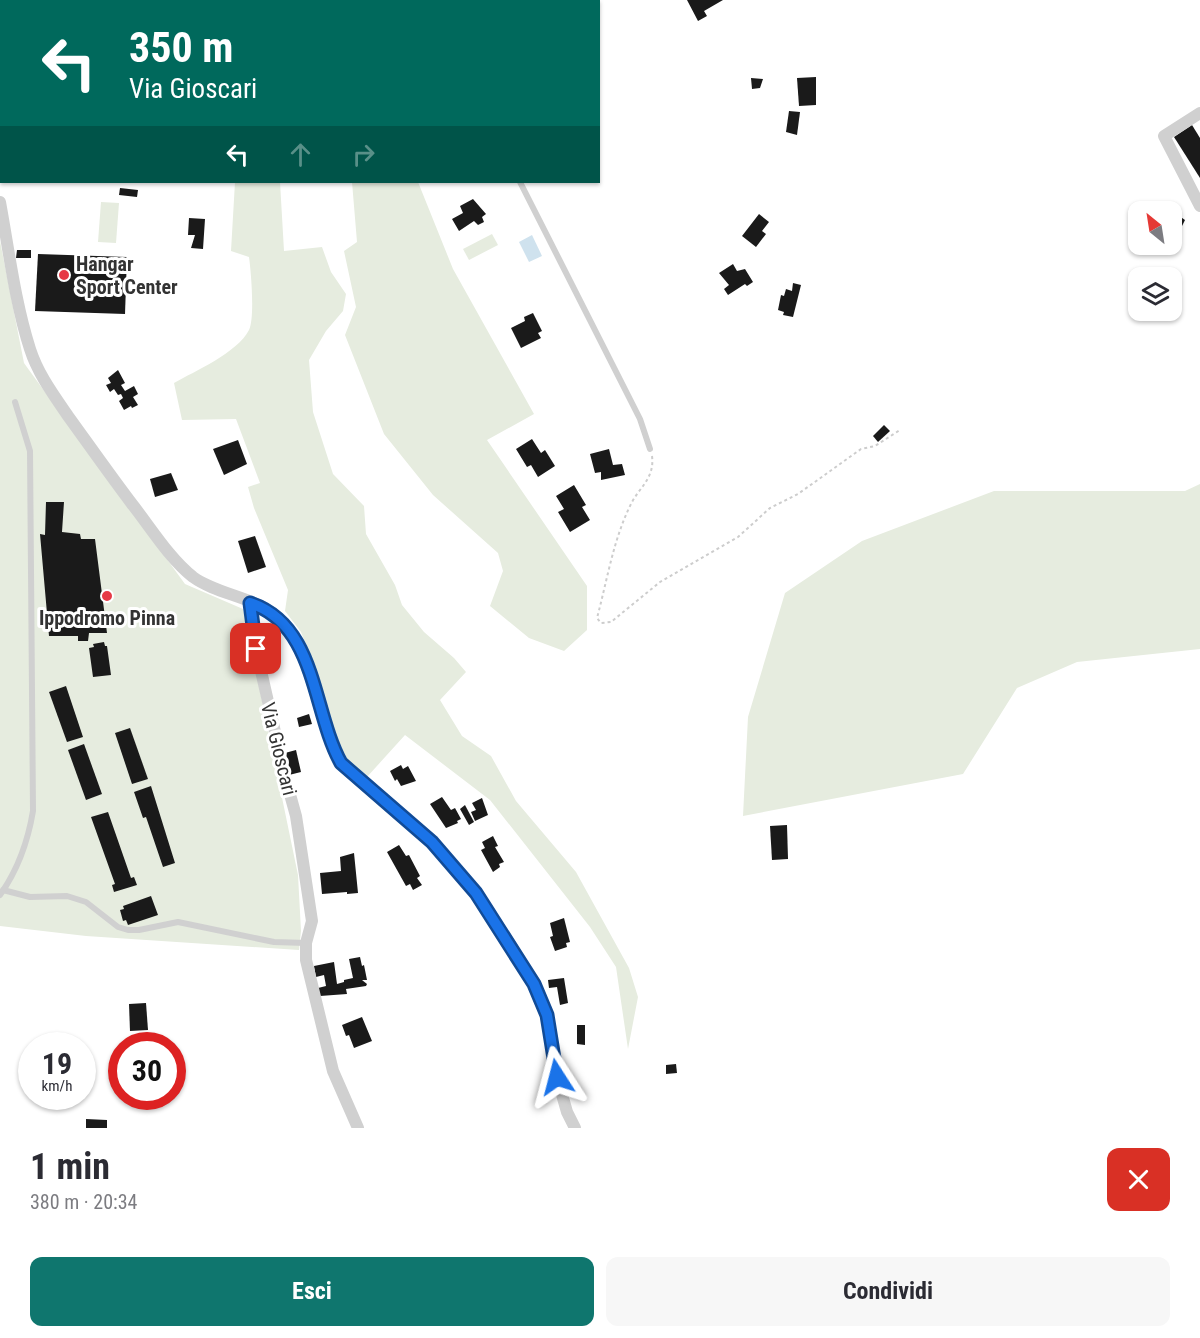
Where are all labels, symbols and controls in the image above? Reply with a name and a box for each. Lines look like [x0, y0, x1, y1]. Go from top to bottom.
text: 350 m [129, 23, 234, 72]
icon: left [30, 24, 108, 102]
text: Via Gioscari [129, 73, 257, 105]
icon: left [221, 138, 254, 171]
icon: ahead [284, 138, 317, 171]
icon: right [347, 138, 380, 171]
north arrow [1128, 201, 1182, 255]
map controls [1128, 201, 1182, 321]
place label: Hangar Sport Center [76, 252, 178, 299]
button: layers [1128, 267, 1182, 321]
marker: Hangar Sport Center [57, 268, 71, 282]
marker: Ippodromo Pinna [100, 589, 114, 603]
place label: Ippodromo Pinna [39, 606, 175, 630]
pin [230, 623, 281, 674]
icon: arrive [239, 632, 272, 665]
street label: Via Gioscari [256, 700, 302, 798]
speed limit sign: 30 [108, 1032, 186, 1110]
position arrow [525, 1045, 589, 1109]
text: 19 [42, 1046, 72, 1081]
text: km/h [42, 1077, 72, 1095]
text: 1 min [30, 1146, 110, 1188]
button: close [1107, 1148, 1170, 1211]
text: 380 m · 20:34 [30, 1190, 137, 1214]
button: Esci [30, 1257, 594, 1326]
button: Condividi [606, 1257, 1170, 1326]

